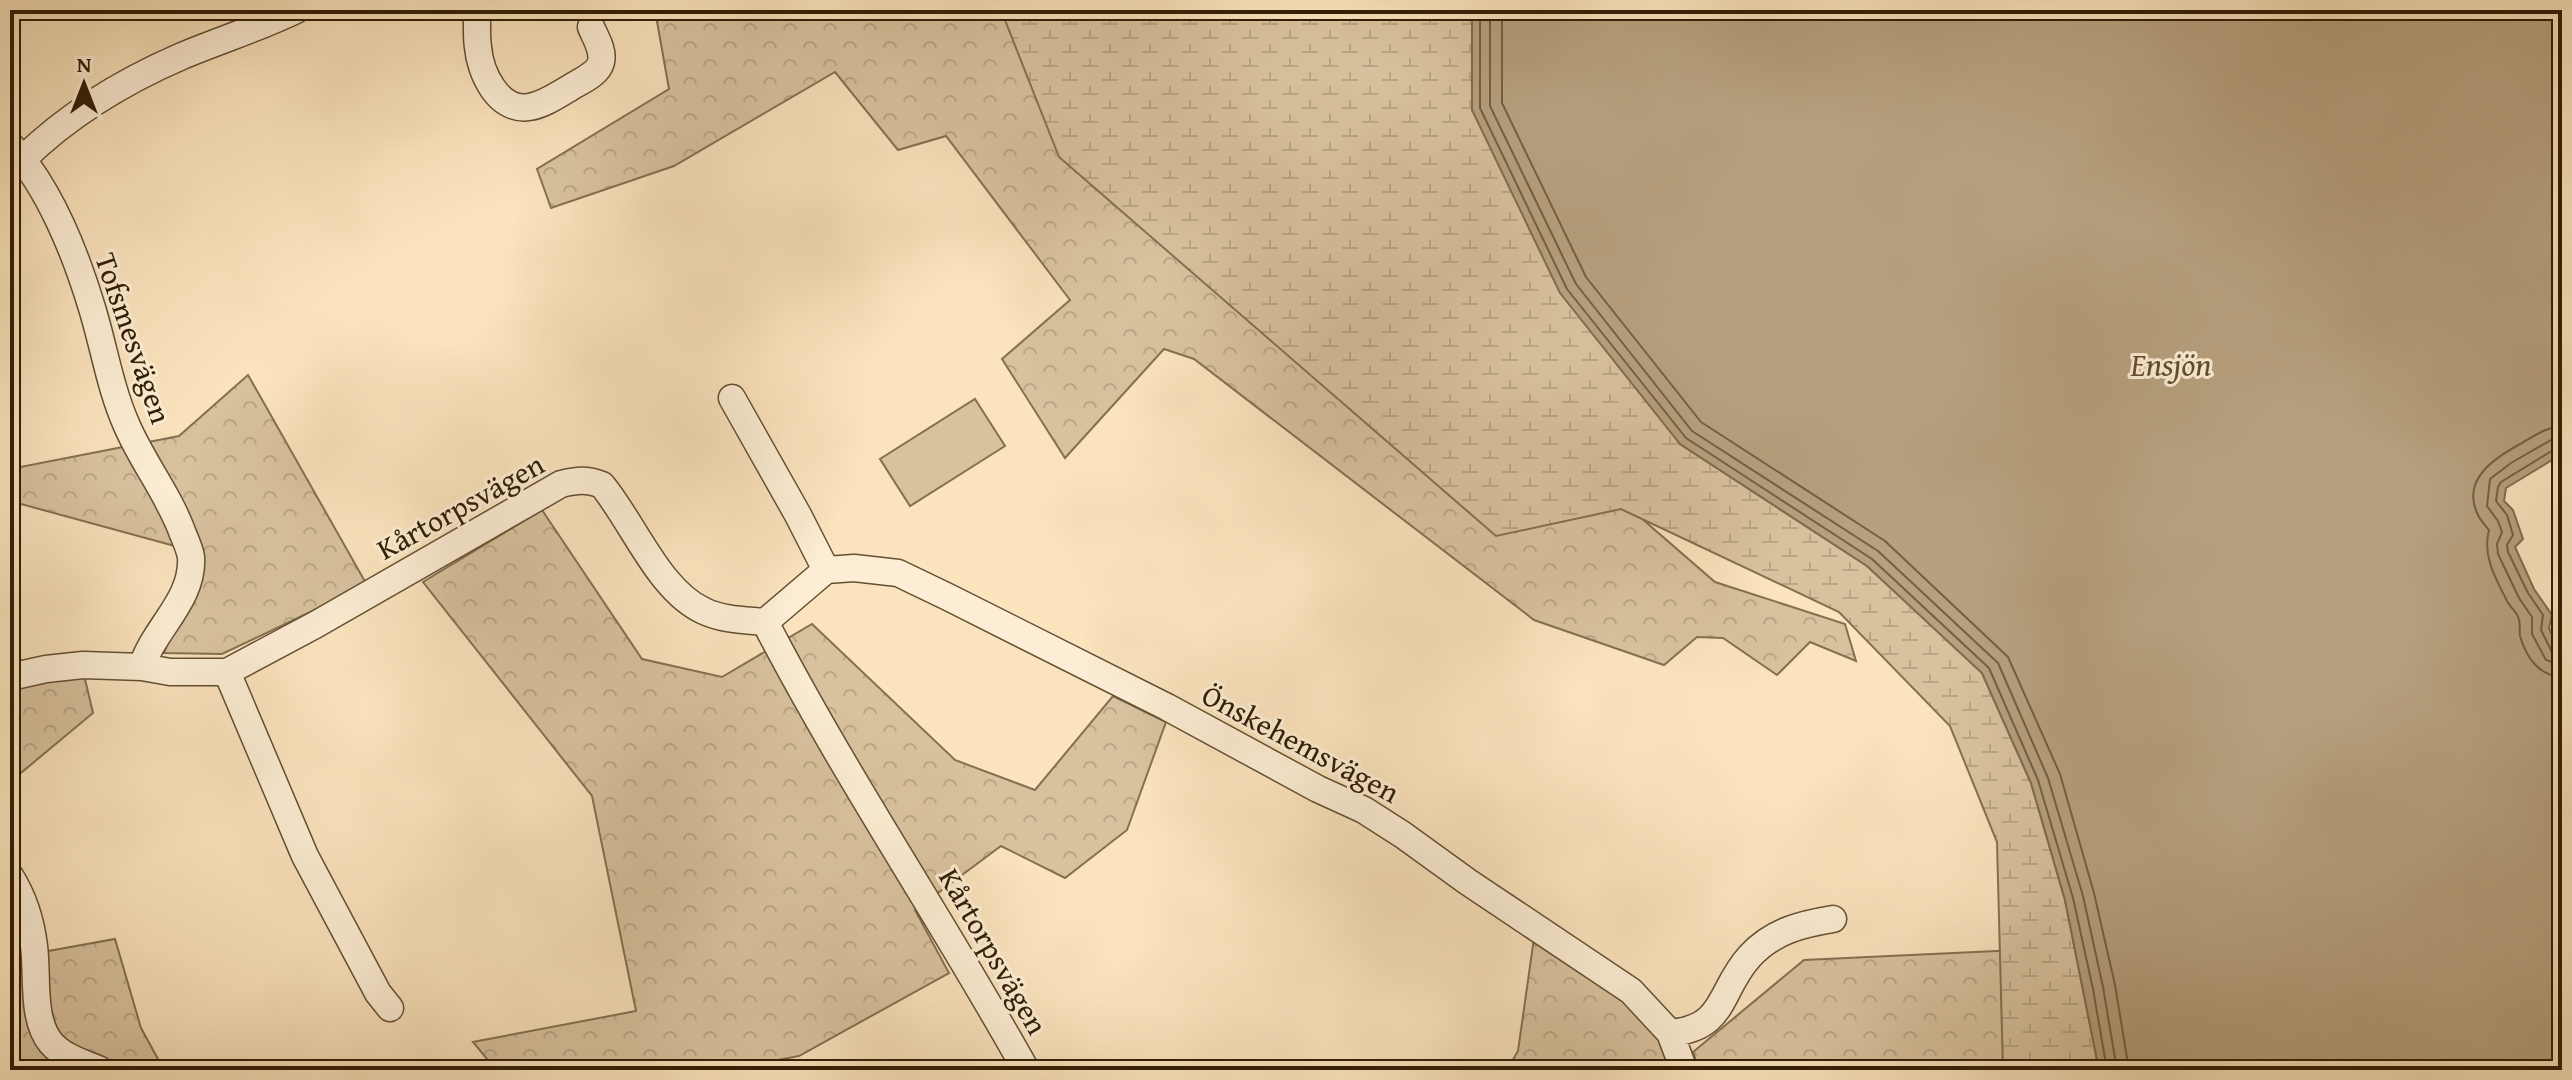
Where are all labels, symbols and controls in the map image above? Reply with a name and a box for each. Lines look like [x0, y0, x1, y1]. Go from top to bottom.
north arrow [44, 44, 124, 124]
text: N [77, 48, 92, 80]
street label: Tofsmesvägen [84, 247, 184, 429]
water label: Ensjön [2130, 341, 2211, 388]
street label: Kårtorpsvägen [368, 442, 552, 570]
street label: Önskehemsvägen [1194, 672, 1408, 814]
street label: Kårtorpsvägen [929, 860, 1060, 1043]

